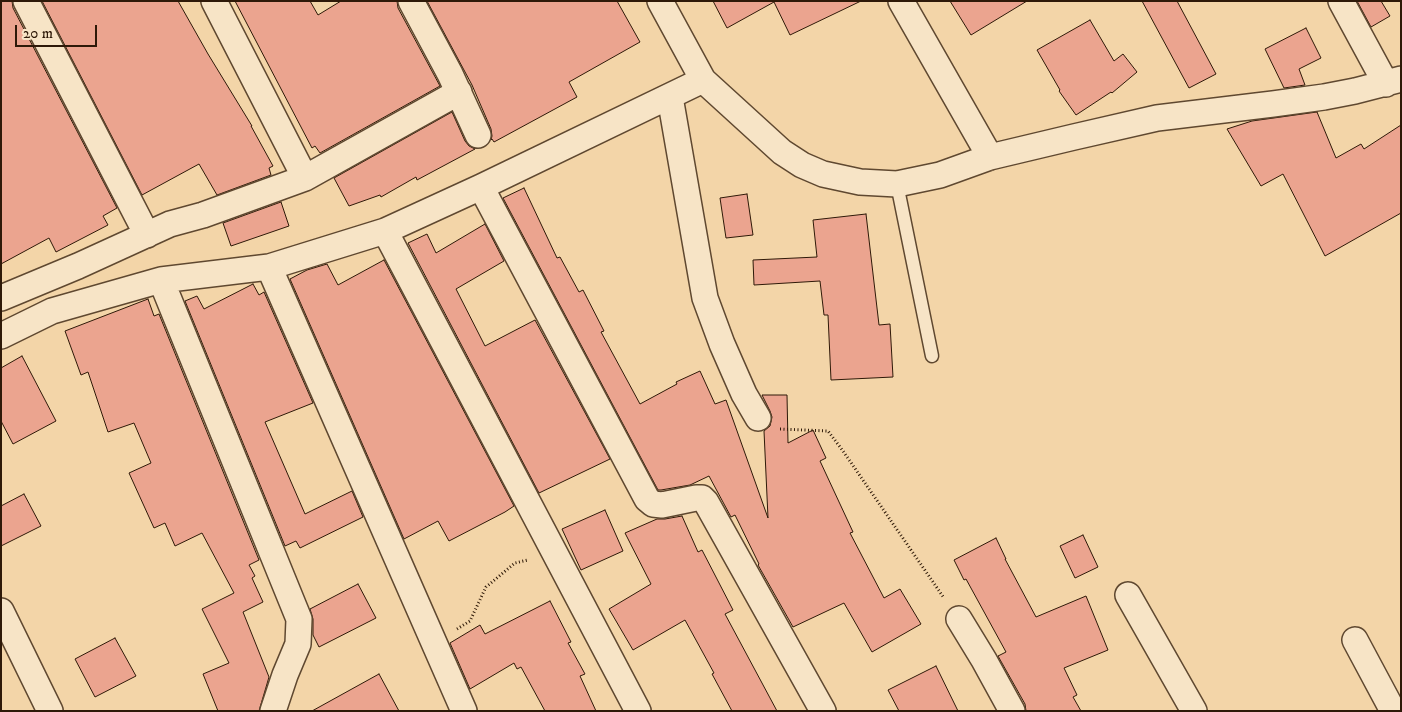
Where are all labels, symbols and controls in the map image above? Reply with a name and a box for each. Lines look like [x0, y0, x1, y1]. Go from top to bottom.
scale bar [18, 15, 100, 47]
text: 20 m [23, 24, 53, 43]

